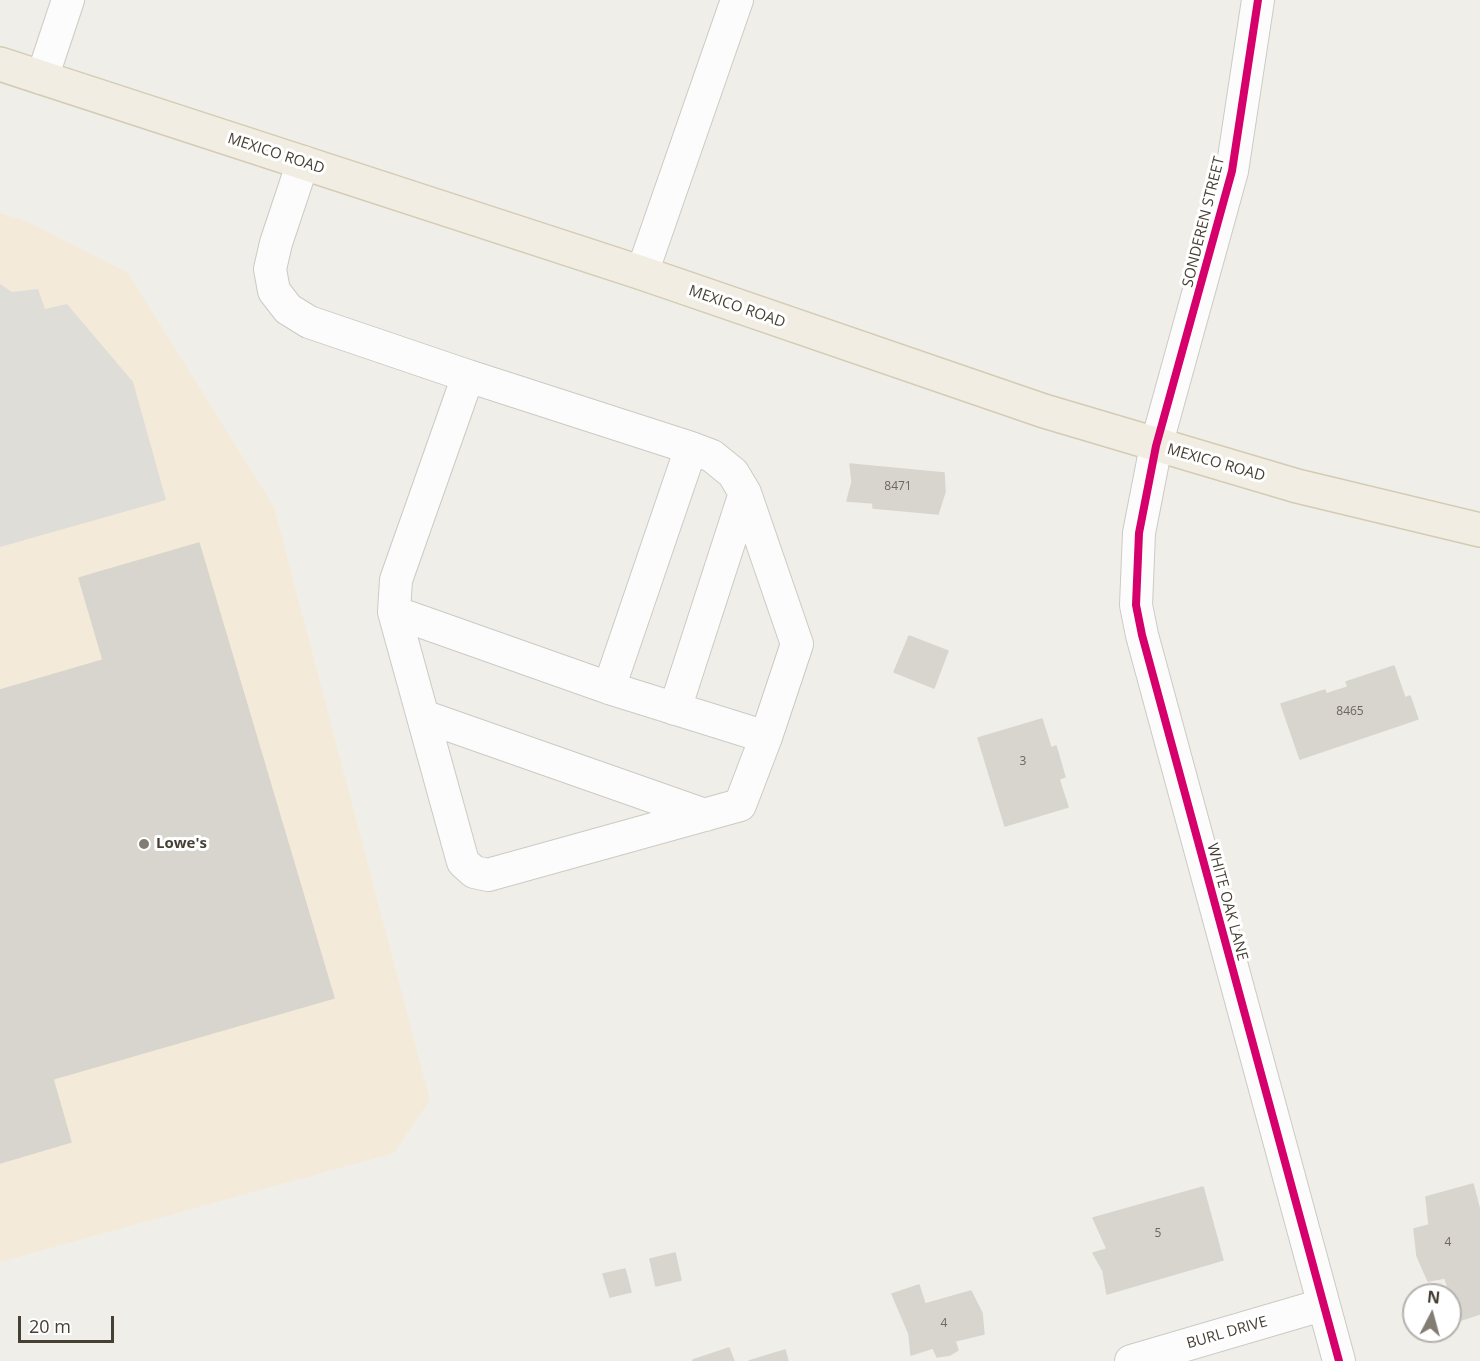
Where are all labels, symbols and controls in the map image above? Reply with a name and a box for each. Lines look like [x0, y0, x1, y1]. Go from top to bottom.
street label: MEXICO ROAD [225, 130, 327, 178]
street label: SONDEREN STREET [1179, 155, 1229, 289]
street label: MEXICO ROAD [686, 282, 788, 332]
street label: MEXICO ROAD [1165, 440, 1267, 486]
house number: 8471 [884, 480, 912, 494]
house number: 8465 [1336, 705, 1364, 719]
house number: 3 [1020, 755, 1026, 769]
place label: Lowe's [156, 835, 207, 853]
marker: Lowe's [137, 837, 151, 851]
street label: WHITE OAK LANE [1203, 841, 1251, 963]
house number: 5 [1155, 1227, 1161, 1241]
house number: 4 [1445, 1236, 1451, 1250]
north arrow [1402, 1283, 1462, 1343]
text: N [1426, 1285, 1441, 1309]
scale bar [21, 1304, 117, 1342]
street label: BURL DRIVE [1185, 1313, 1269, 1353]
text: 20 m [29, 1314, 71, 1338]
house number: 4 [941, 1317, 947, 1331]

